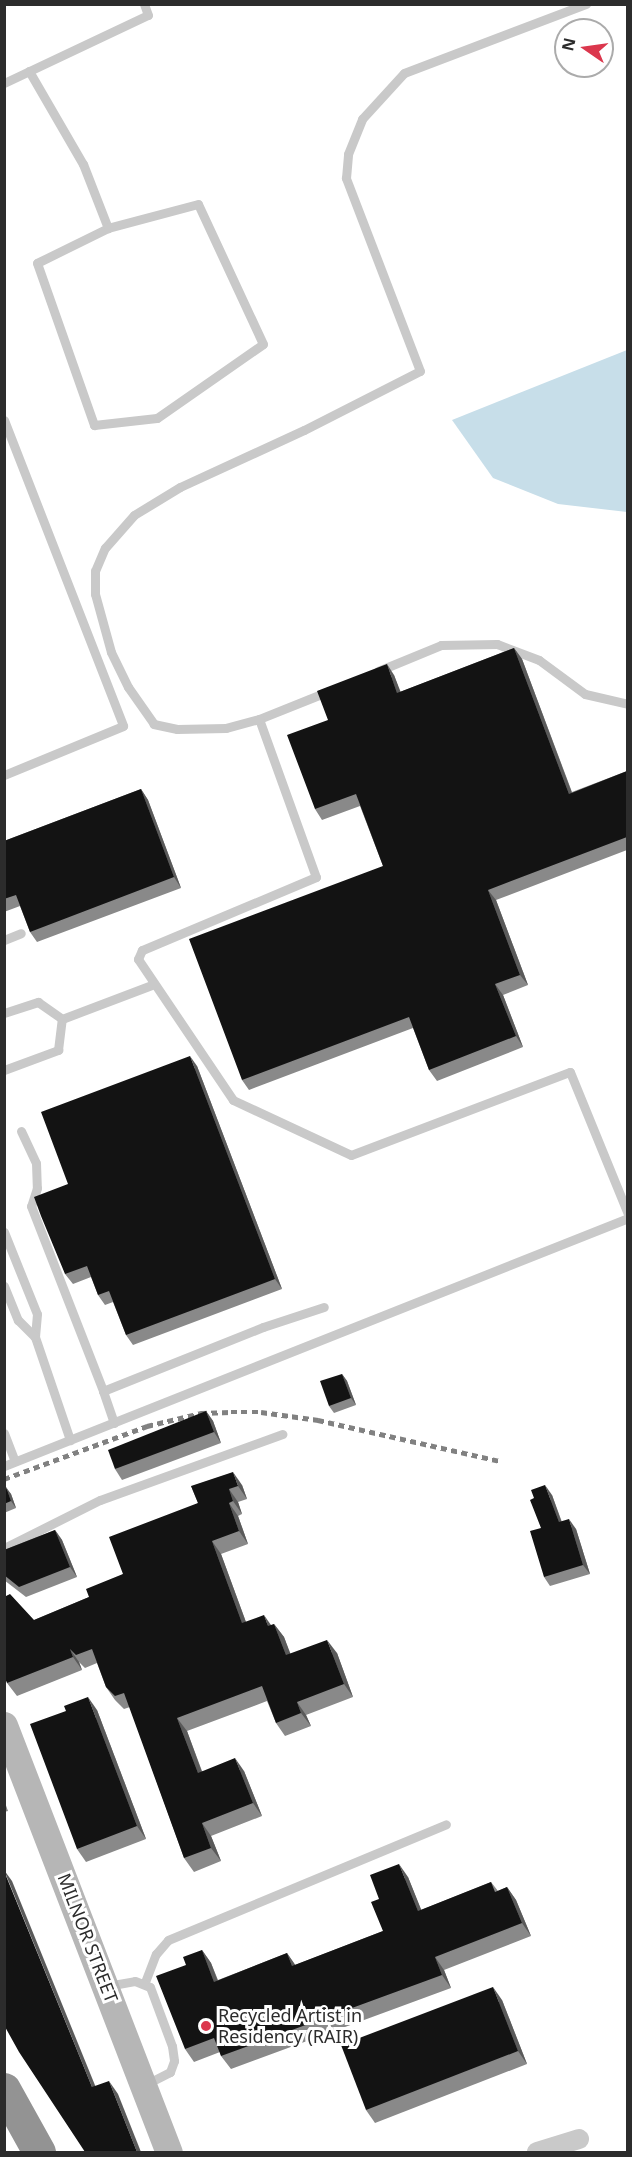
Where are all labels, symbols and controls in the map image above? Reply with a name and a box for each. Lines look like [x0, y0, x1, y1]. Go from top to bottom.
north arrow [554, 18, 614, 78]
text: N [556, 36, 581, 53]
street label: MILNOR STREET [53, 1870, 123, 2006]
place label: Recycled Artist in Residency (RAIR) [218, 2005, 362, 2048]
marker: Recycled Artist in Residency (RAIR) [199, 2019, 213, 2033]

